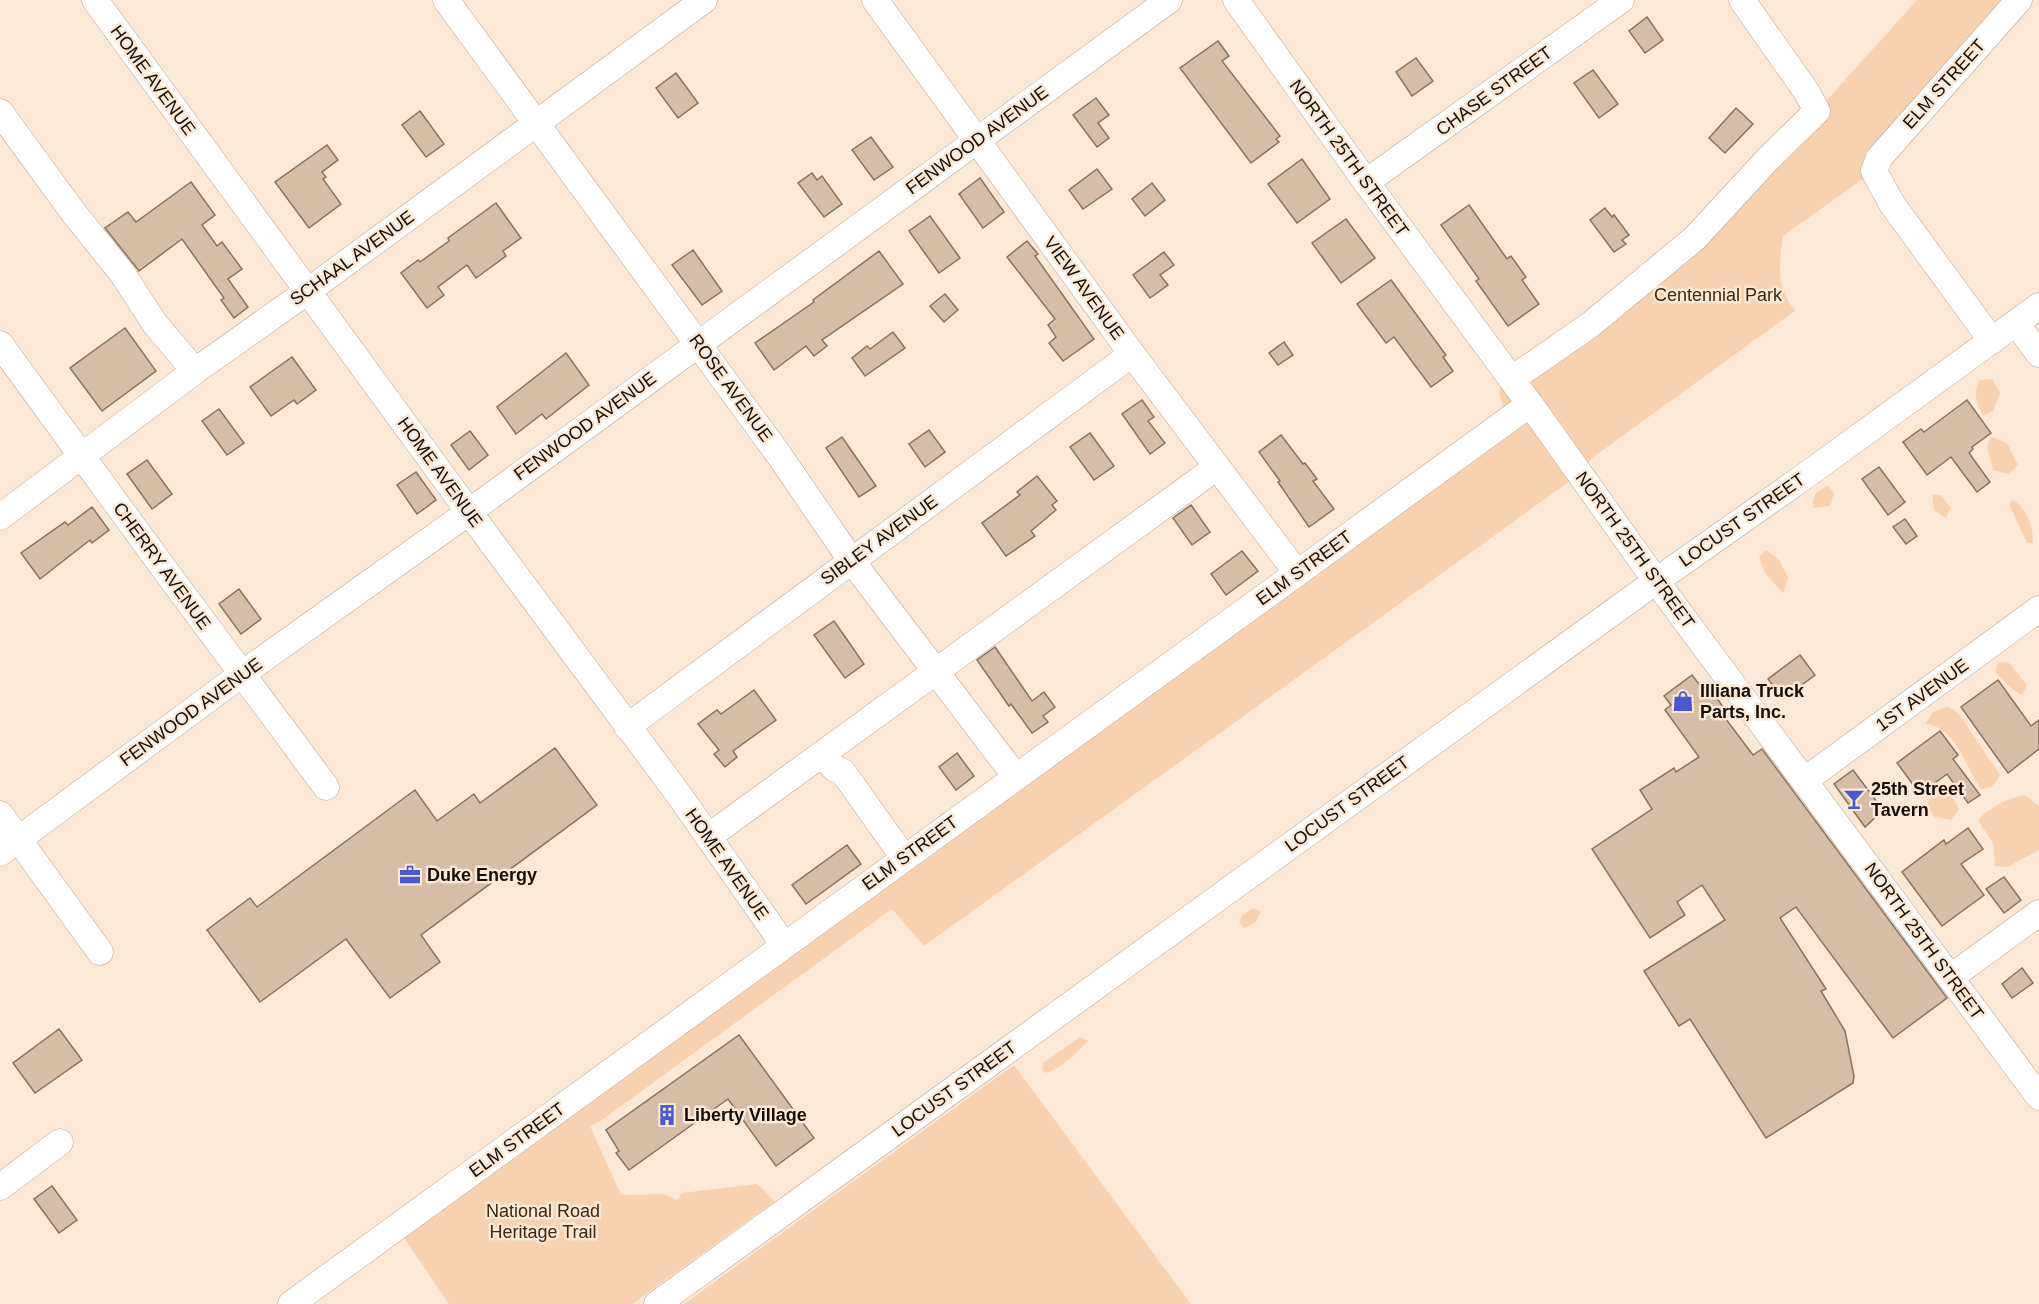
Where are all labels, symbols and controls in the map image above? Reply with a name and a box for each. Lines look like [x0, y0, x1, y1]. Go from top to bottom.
street label: HOME AVENUE [106, 21, 200, 139]
street label: ELM STREET [1899, 35, 1989, 133]
street label: CHASE STREET [1432, 42, 1556, 140]
street label: NORTH 25TH STREET [1285, 76, 1413, 240]
street label: FENWOOD AVENUE [902, 82, 1052, 198]
street label: SCHAAL AVENUE [286, 206, 418, 310]
street label: VIEW AVENUE [1040, 232, 1128, 344]
park label: Centennial Park [1654, 285, 1783, 305]
street label: ROSE AVENUE [685, 330, 777, 446]
street label: FENWOOD AVENUE [510, 368, 660, 484]
street label: HOME AVENUE [393, 413, 487, 531]
street label: NORTH 25TH STREET [1571, 468, 1699, 632]
street label: LOCUST STREET [1675, 469, 1809, 571]
street label: SIBLEY AVENUE [817, 491, 941, 589]
street label: CHERRY AVENUE [109, 499, 215, 633]
street label: ELM STREET [1252, 527, 1356, 609]
street label: FENWOOD AVENUE [116, 654, 266, 770]
street label: 1ST AVENUE [1872, 655, 1972, 735]
place label: Illiana Truck Parts, Inc. [1700, 681, 1805, 722]
shop icon: Illiana Truck Parts, Inc. [1671, 689, 1695, 713]
street label: LOCUST STREET [1281, 752, 1413, 856]
place label: 25th Street Tavern [1871, 779, 1964, 820]
bar icon: 25th Street Tavern [1842, 787, 1866, 811]
street label: HOME AVENUE [681, 805, 773, 923]
street label: ELM STREET [858, 812, 962, 894]
street label: NORTH 25TH STREET [1860, 859, 1988, 1023]
office icon: Duke Energy [398, 863, 422, 887]
place label: Duke Energy [427, 865, 537, 885]
street label: LOCUST STREET [888, 1037, 1020, 1141]
street label: ELM STREET [465, 1099, 569, 1181]
building icon: Liberty Village [655, 1103, 679, 1127]
place label: Liberty Village [684, 1105, 807, 1125]
park label: National Road Heritage Trail [486, 1201, 600, 1242]

